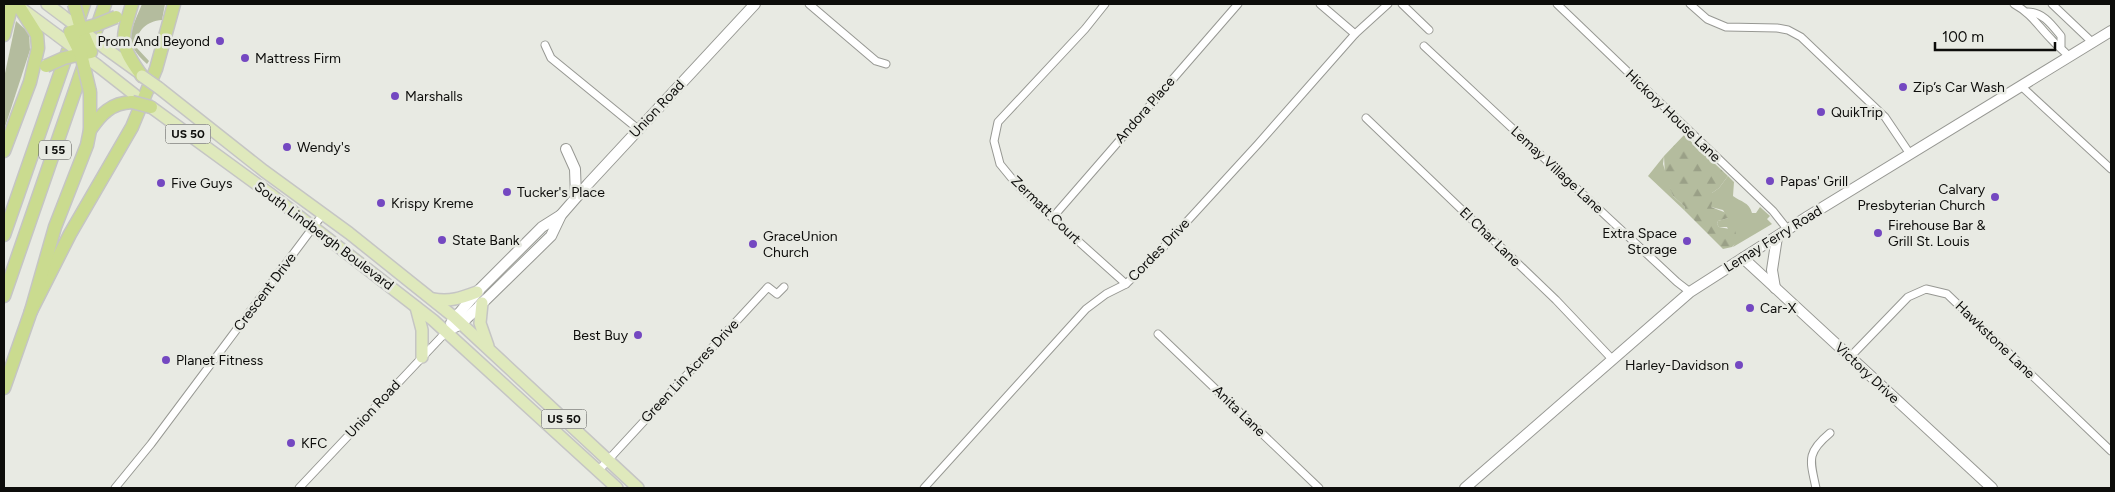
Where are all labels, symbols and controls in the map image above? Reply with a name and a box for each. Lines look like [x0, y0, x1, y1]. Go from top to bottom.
scale bar [1935, 20, 2055, 52]
text: 100 m [1942, 28, 1984, 46]
place label: Prom And Beyond [97, 33, 210, 50]
marker: Prom And Beyond [214, 35, 226, 47]
place label: Mattress Firm [255, 50, 341, 67]
marker: Mattress Firm [239, 52, 251, 64]
street label: Hickory House Lane [1622, 66, 1724, 166]
street label: Andora Place [1112, 73, 1179, 147]
street label: Union Road [626, 77, 688, 141]
place label: Zip’s Car Wash [1913, 79, 2005, 96]
marker: Zip’s Car Wash [1897, 81, 1909, 93]
place label: Marshalls [405, 88, 463, 105]
marker: Marshalls [389, 90, 401, 102]
place label: QuikTrip [1831, 104, 1883, 121]
marker: QuikTrip [1815, 106, 1827, 118]
street label: Lemay Village Lane [1507, 123, 1607, 217]
road number: US 50 [166, 125, 210, 144]
place label: Wendy's [297, 139, 350, 156]
road number: I 55 [39, 140, 71, 160]
marker: Wendy's [281, 141, 293, 153]
street label: Zermatt Court [1008, 172, 1084, 248]
place label: Papas' Grill [1780, 173, 1848, 190]
place label: Five Guys [171, 175, 232, 192]
marker: Papas' Grill [1764, 175, 1776, 187]
marker: Five Guys [155, 177, 167, 189]
street label: South Lindbergh Boulevard [251, 178, 397, 294]
place label: Calvary Presbyterian Church [1858, 181, 1986, 214]
place label: Tucker's Place [517, 184, 605, 201]
marker: Tucker's Place [501, 186, 513, 198]
marker: Calvary Presbyterian Church [1989, 191, 2001, 203]
place label: Krispy Kreme [391, 195, 474, 212]
marker: Krispy Kreme [375, 197, 387, 209]
street label: Lemay Ferry Road [1721, 202, 1825, 276]
street label: El Char Lane [1456, 204, 1524, 270]
street label: Cordes Drive [1125, 215, 1194, 285]
place label: Firehouse Bar & Grill St. Louis [1888, 217, 1986, 250]
place label: Extra Space Storage [1602, 225, 1677, 258]
marker: Firehouse Bar & Grill St. Louis [1872, 227, 1884, 239]
place label: GraceUnion Church [763, 228, 838, 261]
place label: State Bank [452, 232, 520, 249]
marker: State Bank [436, 234, 448, 246]
marker: Extra Space Storage [1681, 235, 1693, 247]
marker: GraceUnion Church [747, 238, 759, 250]
street label: Crescent Drive [230, 249, 300, 334]
street label: Hawkstone Lane [1952, 298, 2039, 382]
place label: Car-X [1760, 300, 1797, 317]
marker: Car-X [1744, 302, 1756, 314]
street label: Green Lin Acres Drive [638, 315, 743, 426]
place label: Best Buy [573, 327, 629, 344]
marker: Best Buy [632, 329, 644, 341]
street label: Victory Drive [1831, 339, 1903, 407]
place label: Planet Fitness [176, 352, 263, 369]
marker: Planet Fitness [160, 354, 172, 366]
place label: Harley-Davidson [1625, 357, 1729, 374]
marker: Harley-Davidson [1733, 359, 1745, 371]
street label: Union Road [342, 377, 404, 441]
street label: Anita Lane [1209, 382, 1269, 440]
road number: US 50 [542, 409, 586, 428]
place label: KFC [301, 435, 327, 452]
marker: KFC [285, 437, 297, 449]

